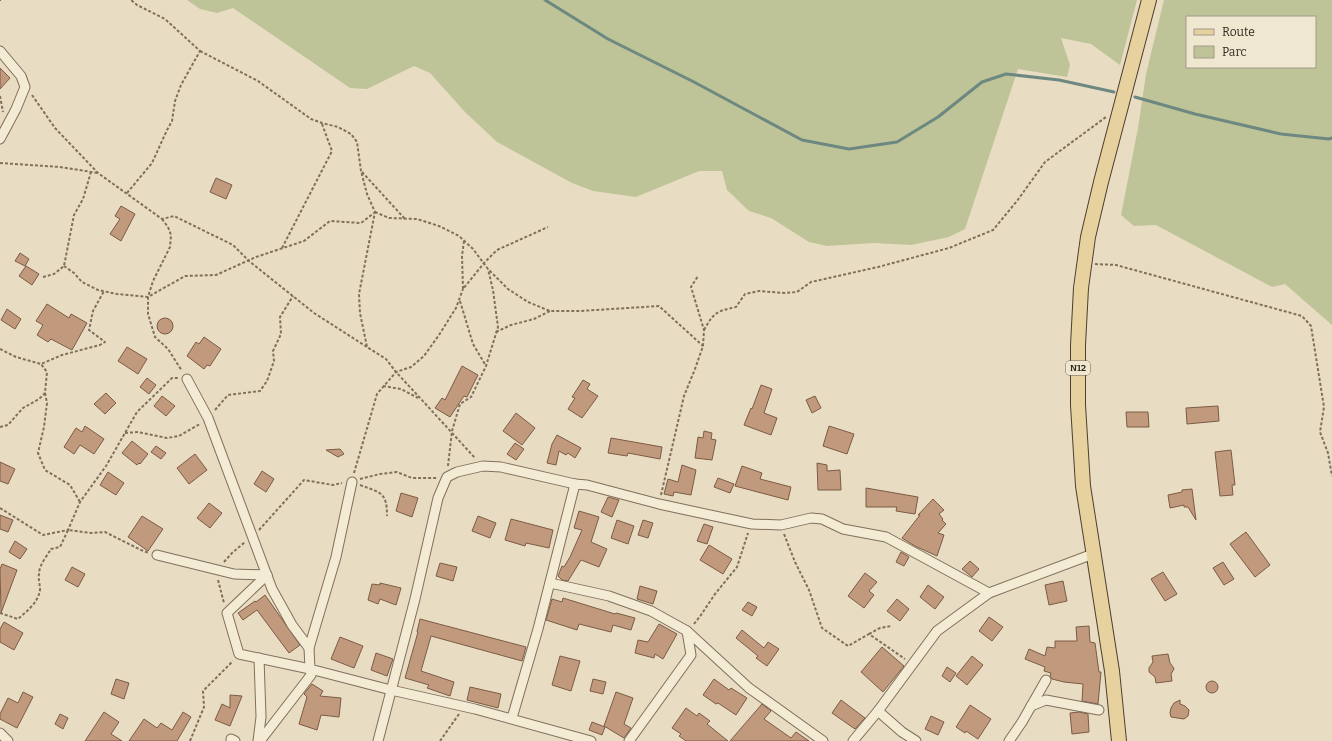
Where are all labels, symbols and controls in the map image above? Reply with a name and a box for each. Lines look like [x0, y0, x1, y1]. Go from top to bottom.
legend [1186, 16, 1316, 68]
text: Route [1222, 25, 1255, 39]
text: Parc [1222, 45, 1247, 59]
road number: N12 [1066, 361, 1090, 375]

